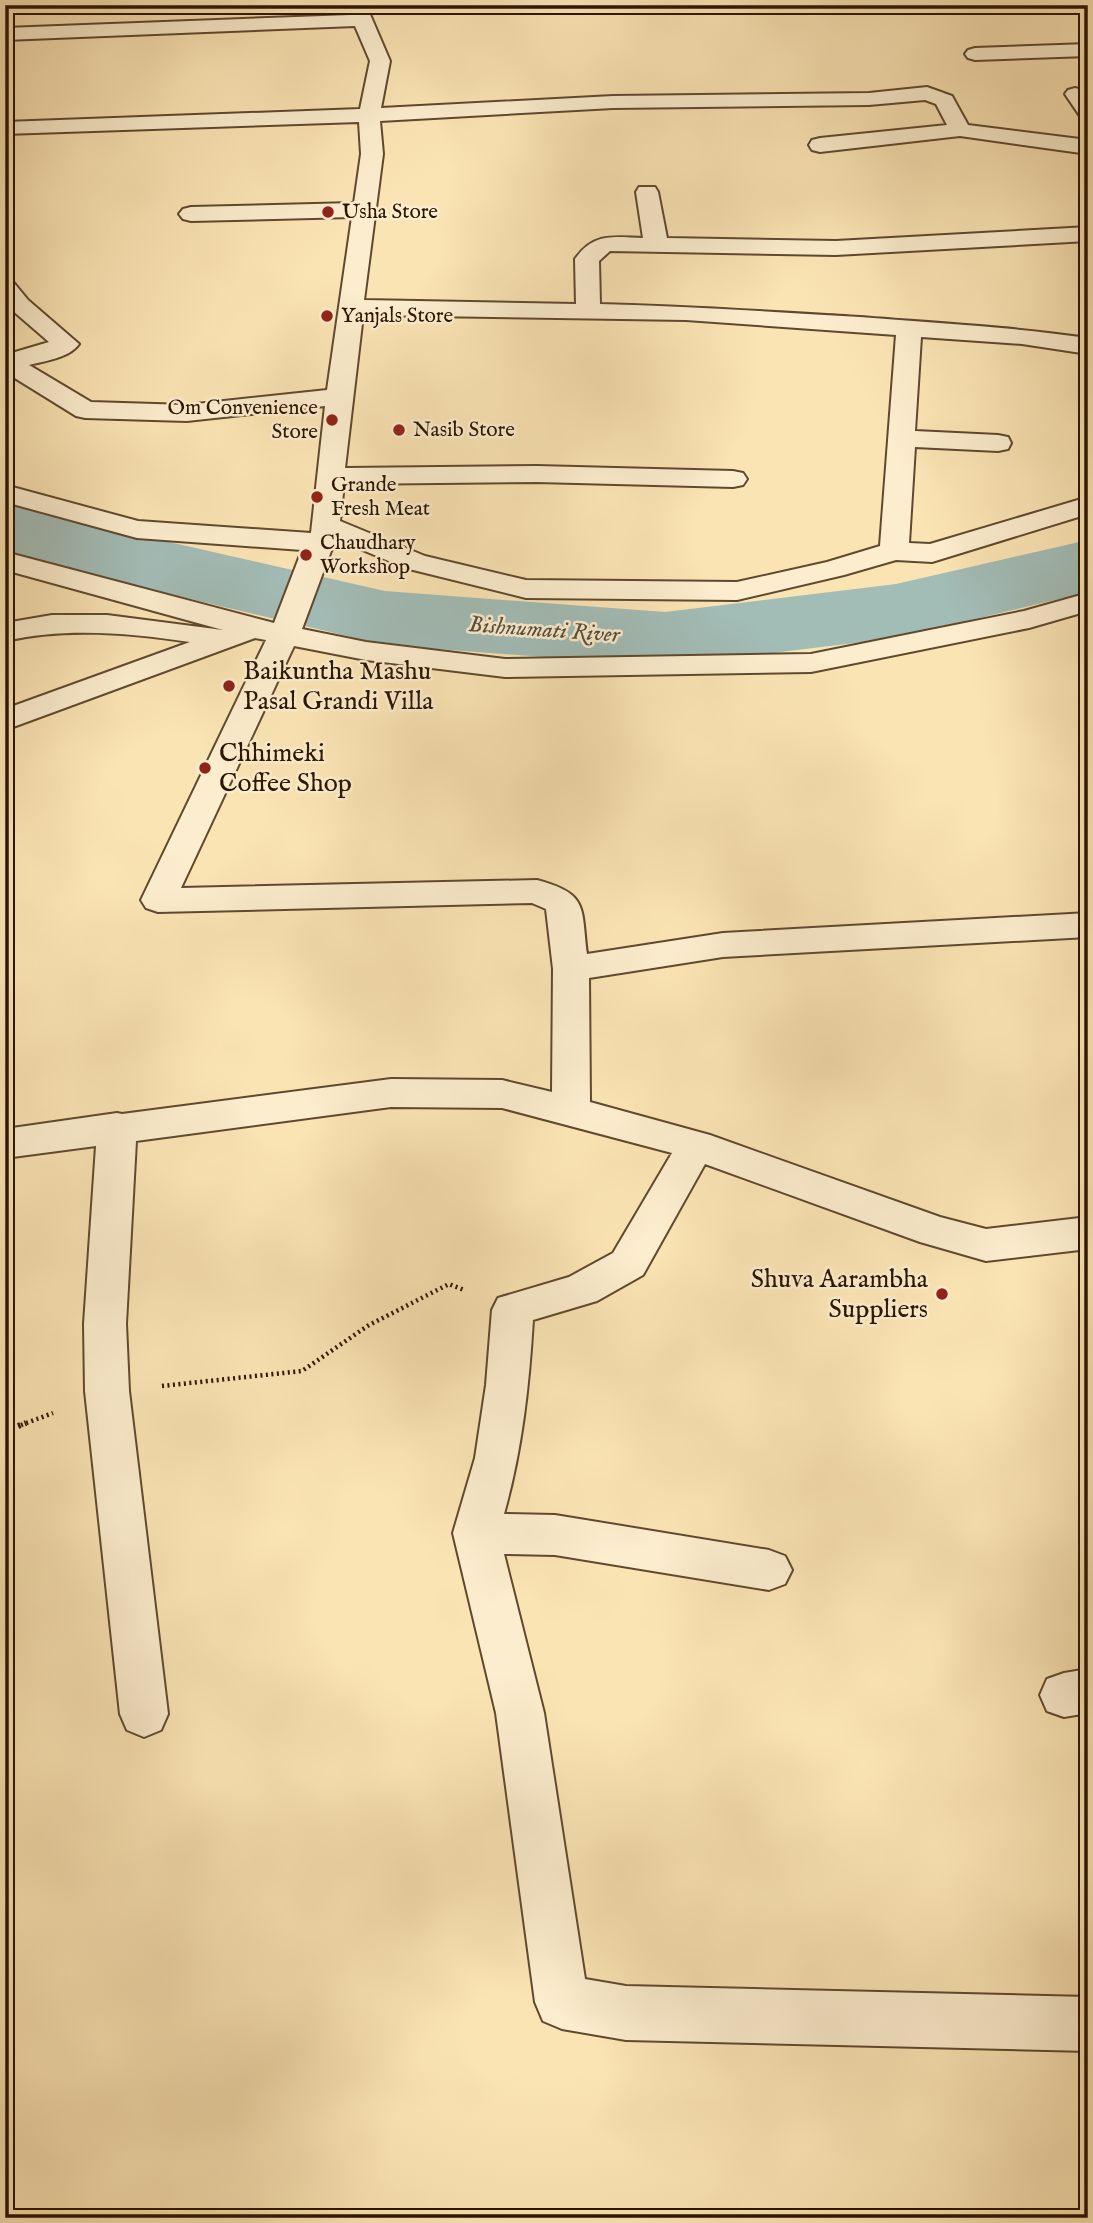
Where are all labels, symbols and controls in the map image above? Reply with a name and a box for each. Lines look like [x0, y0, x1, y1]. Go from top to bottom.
place label: Usha Store [342, 199, 438, 226]
marker: Usha Store [320, 204, 336, 220]
place label: Yanjals Store [341, 303, 454, 330]
marker: Yanjals Store [319, 308, 335, 324]
place label: Om Convenience Store [168, 395, 318, 446]
marker: Om Convenience Store [324, 412, 340, 428]
place label: Nasib Store [413, 417, 515, 444]
marker: Nasib Store [391, 422, 407, 438]
place label: Grande Fresh Meat [331, 472, 430, 523]
marker: Grande Fresh Meat [309, 489, 325, 505]
place label: Chaudhary Workshop [320, 530, 416, 581]
marker: Chaudhary Workshop [298, 547, 314, 563]
water label: Bishnumati River [468, 610, 622, 650]
place label: Baikuntha Mashu Pasal Grandi Villa [243, 655, 434, 718]
marker: Baikuntha Mashu Pasal Grandi Villa [221, 678, 237, 694]
place label: Chhimeki Coffee Shop [219, 737, 352, 800]
marker: Chhimeki Coffee Shop [197, 760, 213, 776]
place label: Shuva Aarambha Suppliers [751, 1263, 929, 1326]
marker: Shuva Aarambha Suppliers [934, 1286, 950, 1302]

